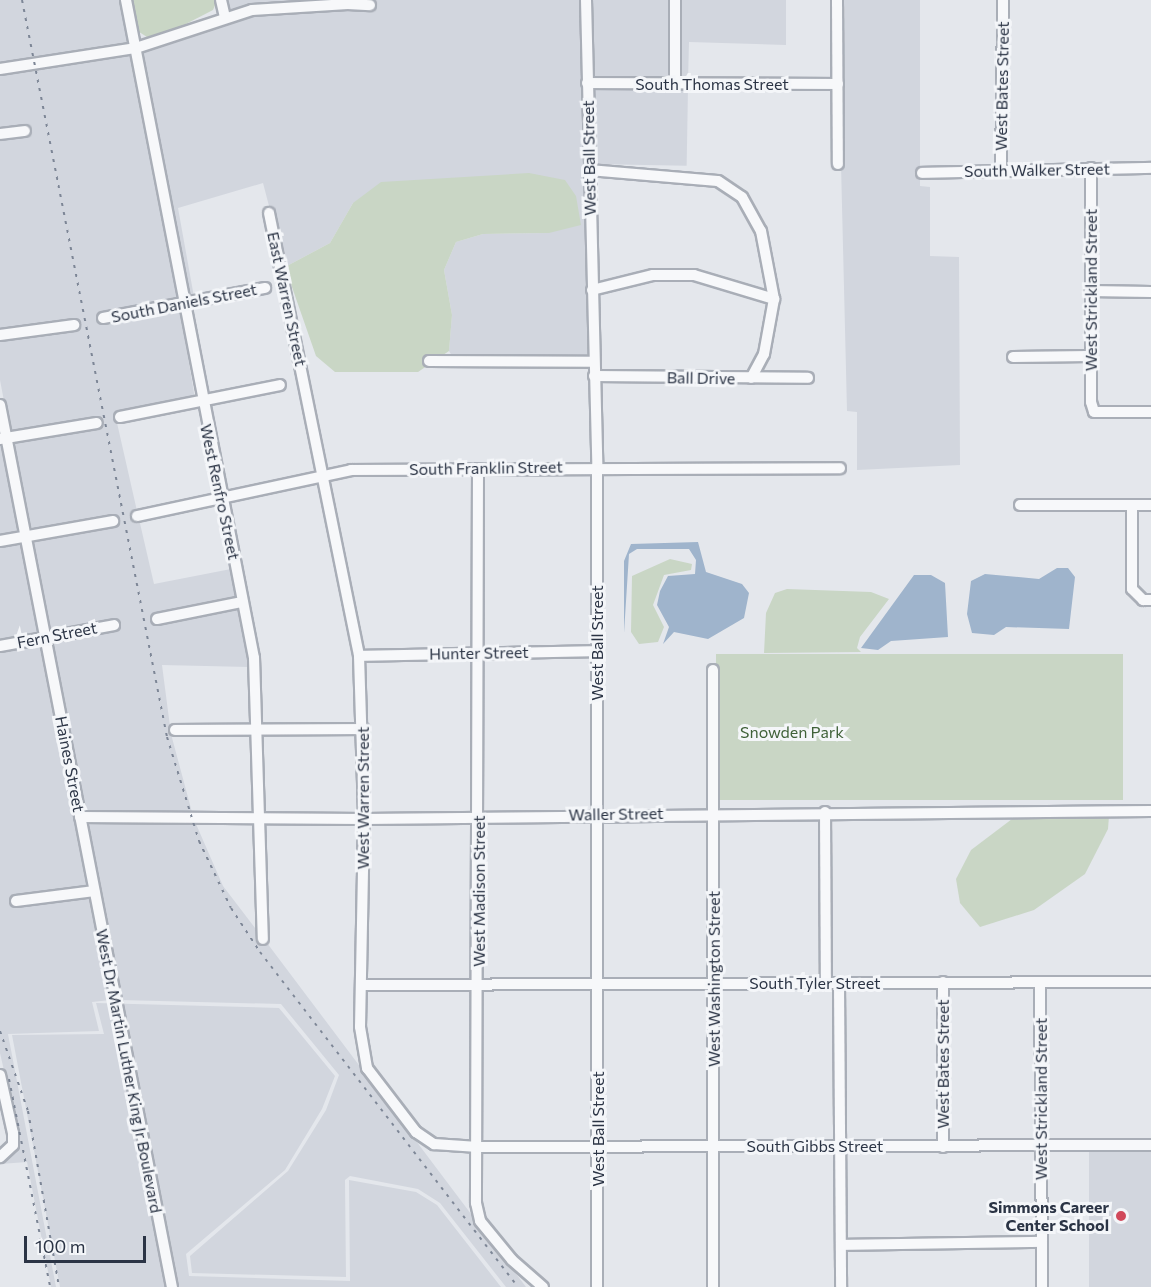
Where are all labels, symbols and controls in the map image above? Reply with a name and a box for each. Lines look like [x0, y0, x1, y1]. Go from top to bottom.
street label: West Bates Street [991, 21, 1013, 151]
street label: South Thomas Street [635, 74, 789, 94]
street label: West Ball Street [578, 100, 600, 216]
street label: South Walker Street [964, 159, 1110, 181]
street label: West Strickland Street [1081, 209, 1101, 371]
street label: East Warren Street [263, 230, 311, 368]
street label: South Daniels Street [109, 279, 259, 327]
street label: Ball Drive [667, 368, 735, 388]
street label: West Renfro Street [196, 422, 244, 562]
street label: South Franklin Street [409, 457, 563, 479]
street label: West Ball Street [587, 585, 607, 701]
street label: Fern Street [15, 618, 99, 652]
street label: Hunter Street [429, 643, 529, 663]
street label: Haines Street [51, 714, 89, 814]
park label: Snowden Park [740, 722, 844, 742]
street label: West Warren Street [353, 727, 373, 869]
street label: Waller Street [568, 804, 664, 824]
street label: West Madison Street [469, 815, 489, 967]
street label: West Washington Street [704, 891, 724, 1067]
street label: West Dr Martin Luther King Jr Boulevard [92, 927, 166, 1215]
street label: South Tyler Street [749, 973, 881, 993]
street label: West Bates Street [933, 999, 953, 1129]
street label: West Strickland Street [1031, 1018, 1051, 1180]
street label: West Ball Street [588, 1071, 608, 1187]
street label: South Gibbs Street [747, 1136, 883, 1156]
place label: Simmons Career Center School [988, 1197, 1109, 1235]
marker: Simmons Career Center School [1114, 1209, 1128, 1223]
scale bar [27, 1224, 148, 1262]
text: 100 m [35, 1235, 85, 1257]

